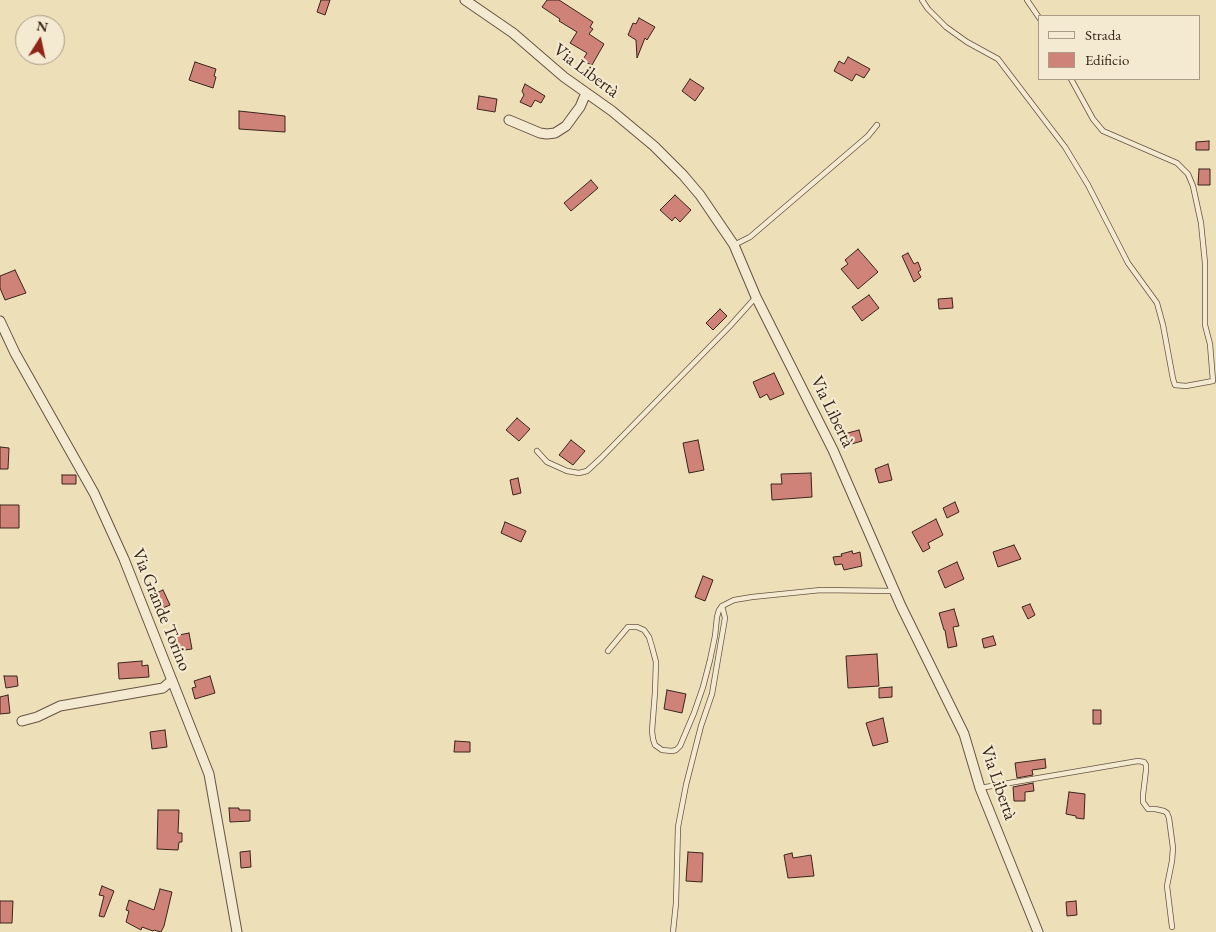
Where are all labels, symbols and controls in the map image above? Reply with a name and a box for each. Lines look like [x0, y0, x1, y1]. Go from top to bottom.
north arrow [15, 15, 65, 65]
legend [1038, 15, 1201, 80]
text: N [35, 16, 50, 36]
text: Strada [1085, 25, 1121, 44]
street label: Via Libertà [549, 39, 623, 103]
text: Edificio [1085, 50, 1129, 69]
street label: Via Libertà [805, 373, 859, 451]
street label: Via Grande Torino [127, 546, 195, 674]
street label: Via Libertà [975, 743, 1021, 823]

